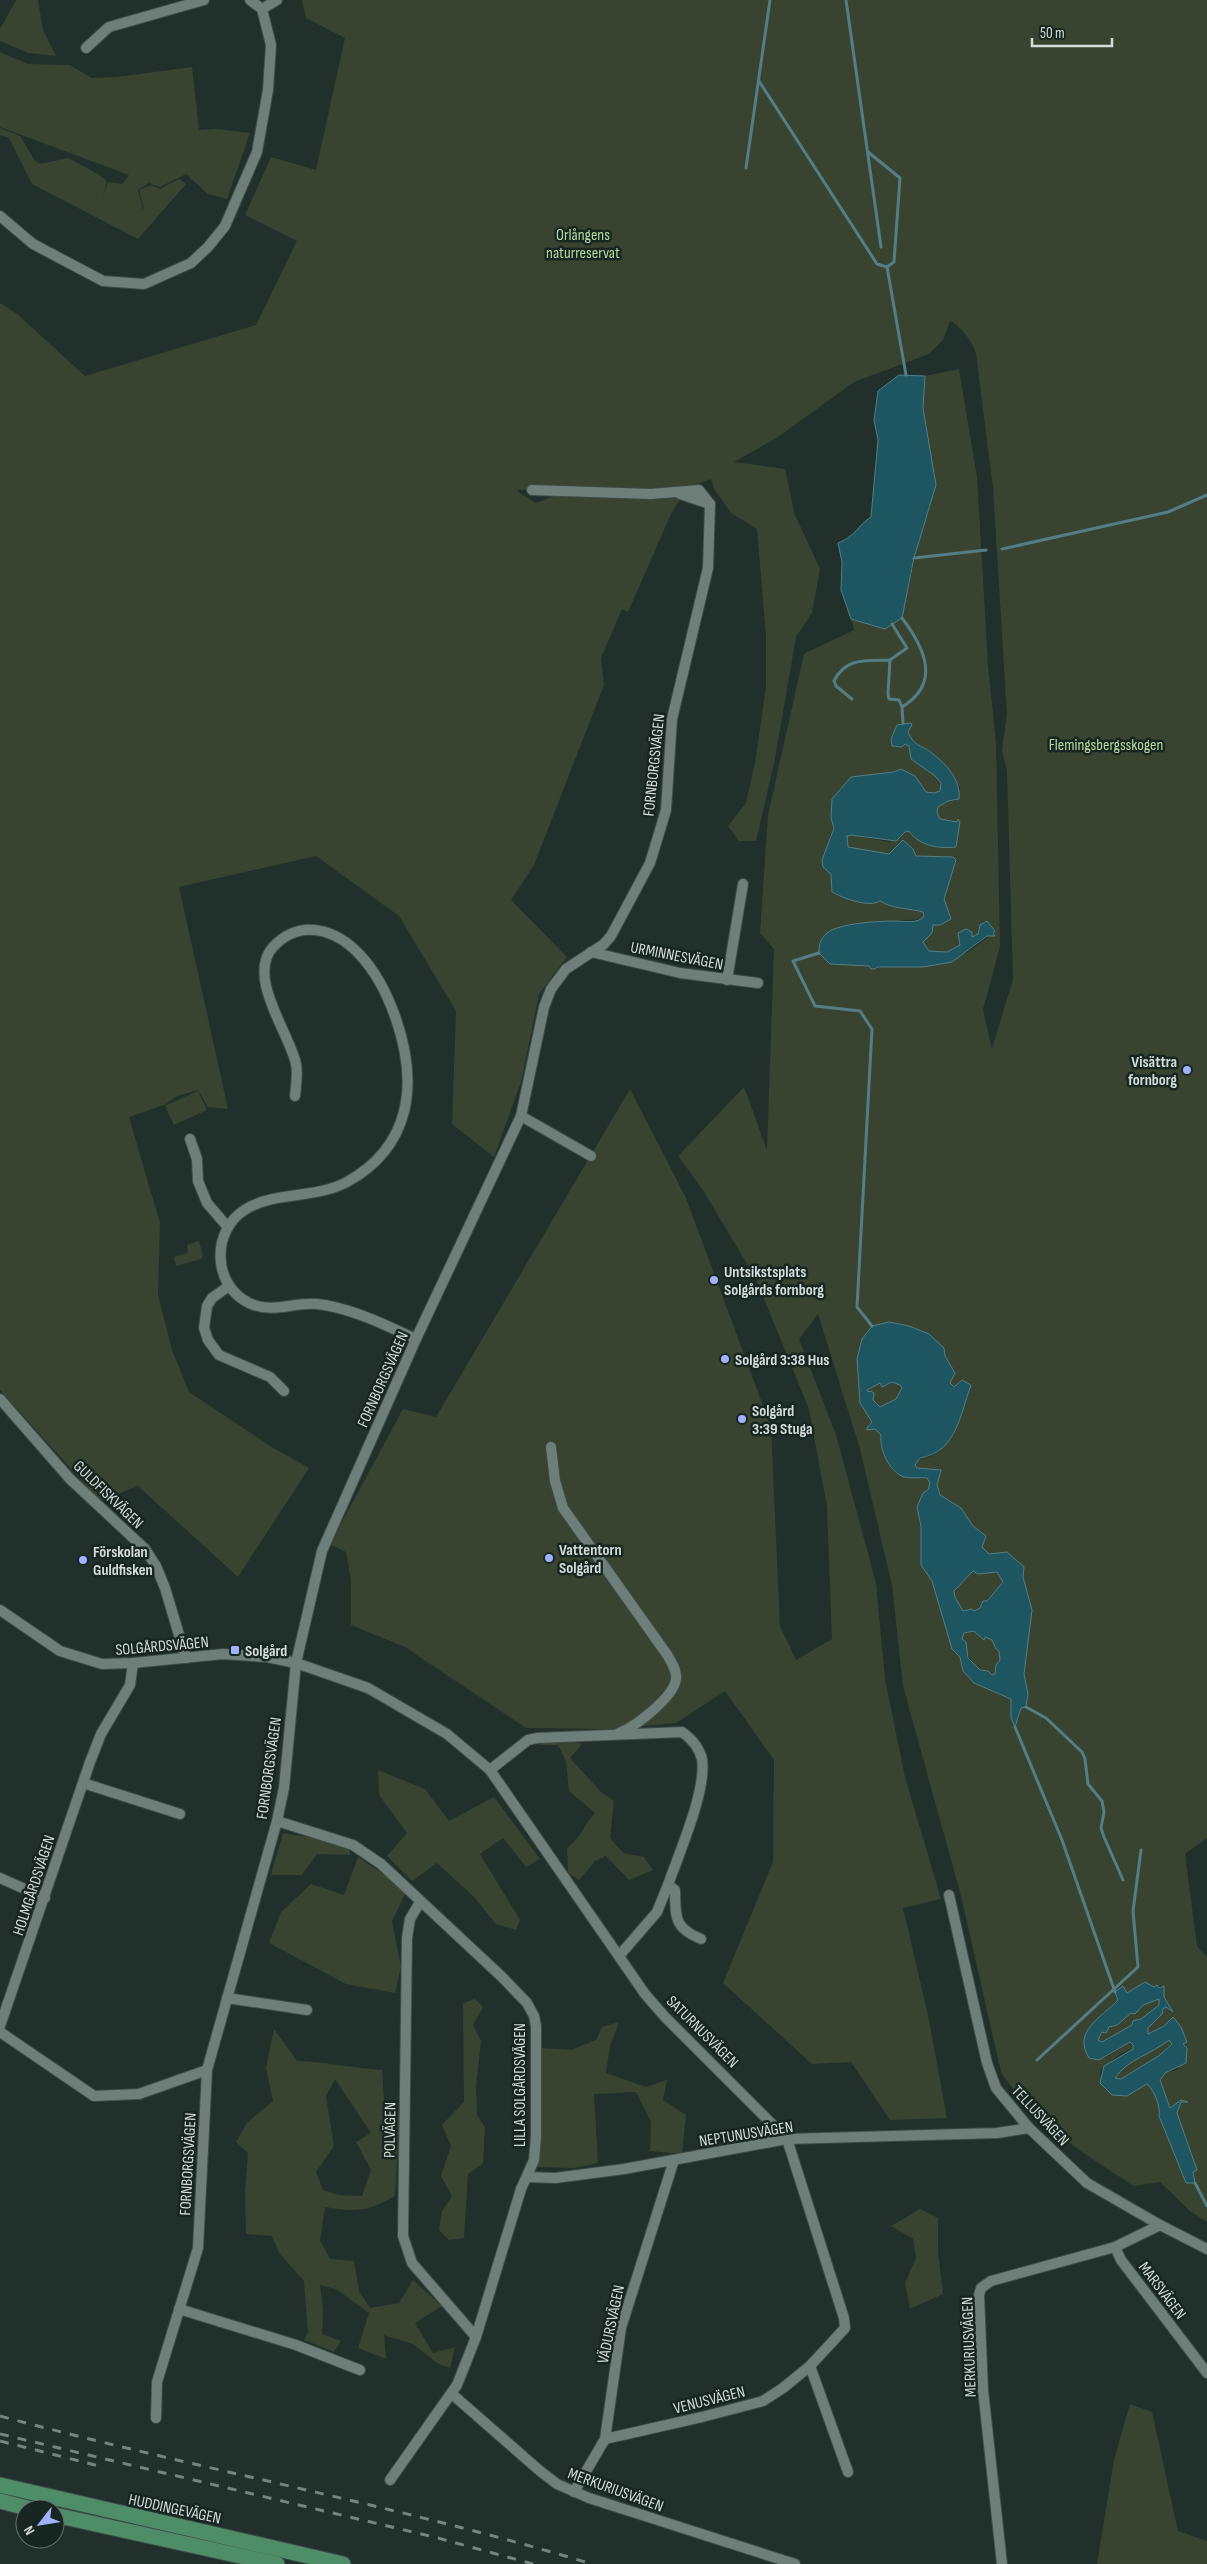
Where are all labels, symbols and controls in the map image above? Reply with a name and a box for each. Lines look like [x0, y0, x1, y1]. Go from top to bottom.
scale bar [1032, 15, 1112, 47]
text: 50 m [1040, 24, 1065, 43]
park label: Orlångens naturreservat [546, 226, 620, 263]
street label: FORNBORGSVÄGEN [640, 713, 669, 817]
park label: Flemingsbergsskogen [1049, 736, 1163, 755]
street label: URMINNESVÄGEN [629, 938, 725, 975]
place label: Visättra fornborg [1128, 1053, 1177, 1090]
marker: Visättra fornborg [1181, 1064, 1193, 1076]
place label: Untsikstsplats Solgårds fornborg [724, 1263, 824, 1300]
marker: Untsikstsplats Solgårds fornborg [708, 1274, 720, 1286]
street label: FORNBORGSVÄGEN [354, 1329, 413, 1430]
place label: Solgård 3:38 Hus [735, 1351, 829, 1370]
marker: Solgård 3:38 Hus [719, 1353, 731, 1365]
place label: Solgård 3:39 Stuga [752, 1402, 813, 1439]
marker: Solgård 3:39 Stuga [736, 1413, 748, 1425]
street label: GULDFISKVÄGEN [69, 1457, 147, 1533]
place label: Vattentorn Solgård [559, 1541, 622, 1578]
place label: Förskolan Guldfisken [93, 1543, 153, 1580]
marker: Vattentorn Solgård [543, 1552, 555, 1564]
marker: Förskolan Guldfisken [77, 1554, 89, 1566]
street label: SOLGÅRDSVÄGEN [115, 1633, 210, 1660]
place label: Solgård [245, 1642, 287, 1661]
marker: Solgård [229, 1644, 241, 1656]
street label: FORNBORGSVÄGEN [253, 1716, 286, 1820]
street label: HOLMGÅRDSVÄGEN [9, 1833, 60, 1938]
street label: SATURNUSVÄGEN [662, 1992, 742, 2072]
street label: LILLA SOLGÅRDSVÄGEN [511, 2023, 530, 2147]
street label: TELLUSVÄGEN [1007, 2082, 1073, 2150]
street label: POLVÄGEN [381, 2102, 400, 2158]
street label: FORNBORGSVÄGEN [176, 2112, 201, 2216]
street label: NEPTUNUSVÄGEN [698, 2118, 795, 2151]
street label: MARSVÄGEN [1134, 2258, 1190, 2323]
street label: VÄDURSVÄGEN [594, 2283, 629, 2365]
street label: MERKURIUSVÄGEN [958, 2296, 981, 2397]
street label: VENUSVÄGEN [672, 2382, 747, 2418]
street label: MERKURIUSVÄGEN [565, 2464, 666, 2516]
street label: HUDDINGEVÄGEN [127, 2490, 223, 2529]
north arrow [15, 2499, 65, 2549]
text: N [20, 2523, 38, 2538]

